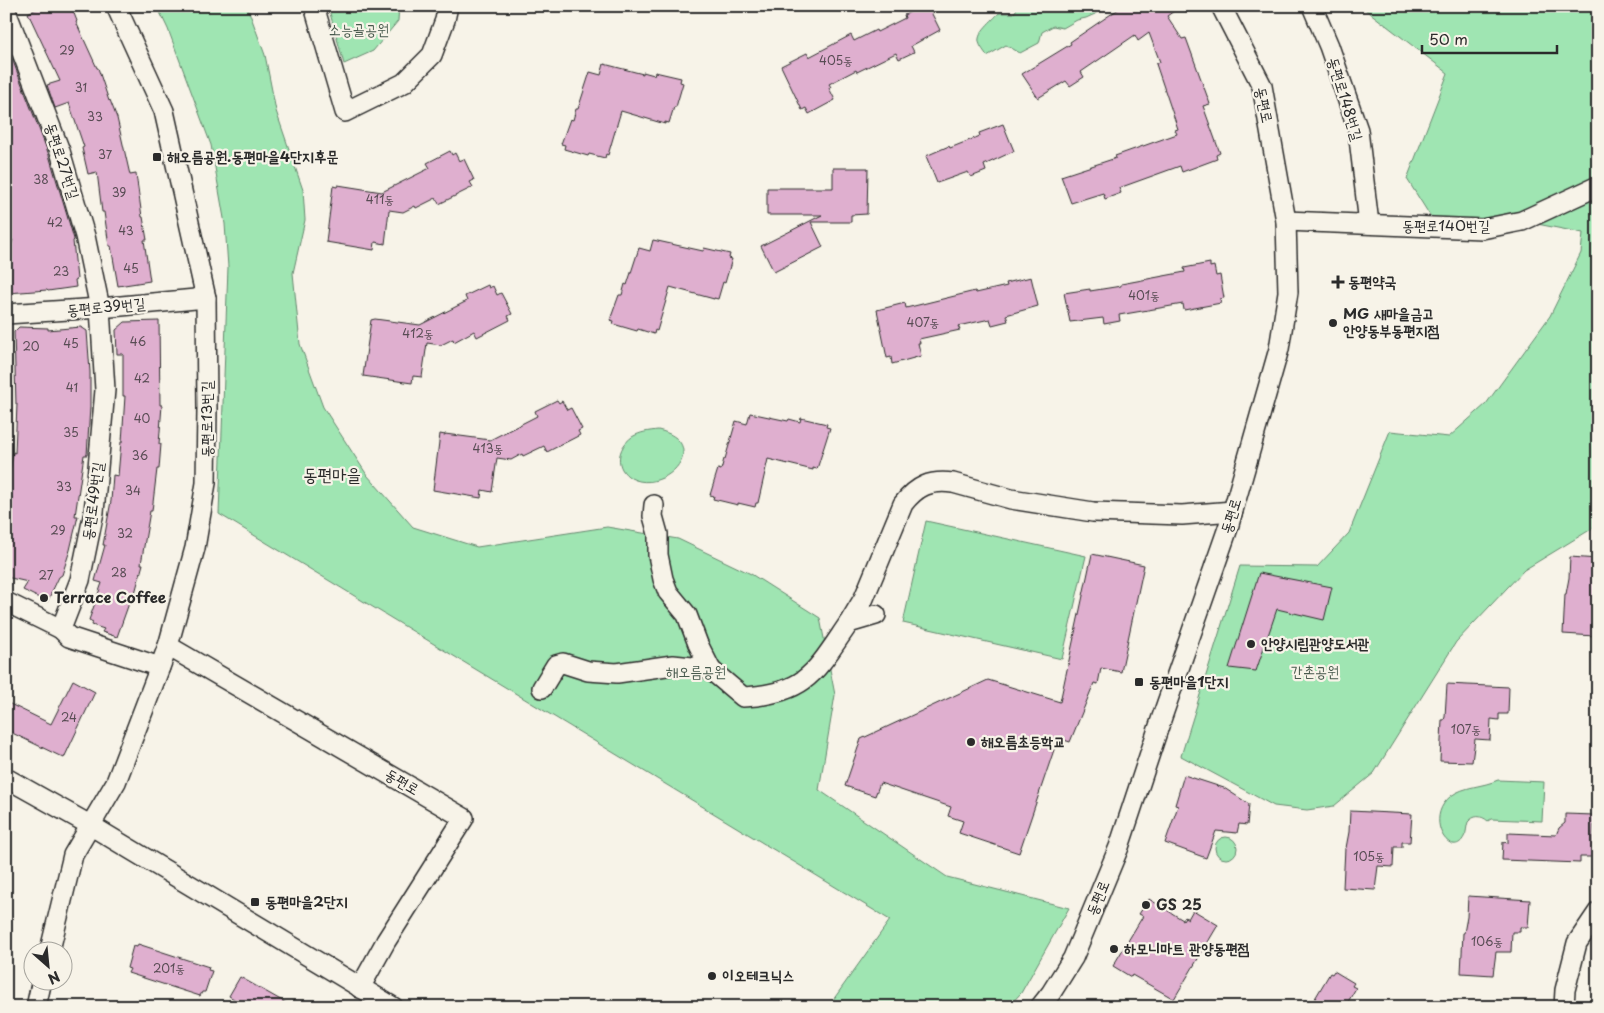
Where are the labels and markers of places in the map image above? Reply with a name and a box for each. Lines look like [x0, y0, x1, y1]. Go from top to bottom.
place label: 해오름공원.동편마을4단지후문 [167, 144, 338, 167]
marker: 해오름공원.동편마을4단지후문 [151, 151, 163, 163]
place label: 동편약국 [1348, 269, 1396, 292]
marker: 동편약국 [1332, 276, 1344, 288]
place label: MG 새마을금고 안양동부동편지점 [1343, 301, 1440, 341]
marker: MG 새마을금고 안양동부동편지점 [1327, 317, 1339, 329]
place label: Terrace Coffee [54, 585, 167, 608]
marker: Terrace Coffee [38, 592, 50, 604]
place label: 안양시립관양도서관 [1261, 631, 1370, 654]
marker: 안양시립관양도서관 [1245, 638, 1257, 650]
place label: 동편마을1단지 [1149, 669, 1229, 692]
marker: 동편마을1단지 [1133, 676, 1145, 688]
place label: 해오름초등학교 [981, 729, 1066, 752]
marker: 해오름초등학교 [965, 736, 977, 748]
place label: 동편마을2단지 [265, 889, 348, 912]
place label: GS 25 [1156, 892, 1202, 915]
marker: 동편마을2단지 [249, 896, 261, 908]
marker: GS 25 [1140, 899, 1152, 911]
place label: 하모니마트 관양동편점 [1124, 936, 1250, 959]
marker: 하모니마트 관양동편점 [1108, 943, 1120, 955]
place label: 이오테크닉스 [722, 963, 794, 986]
marker: 이오테크닉스 [706, 970, 718, 982]

